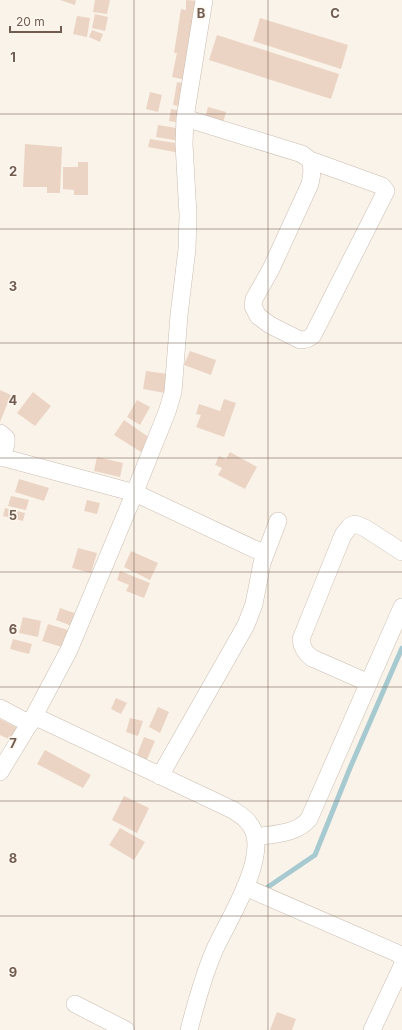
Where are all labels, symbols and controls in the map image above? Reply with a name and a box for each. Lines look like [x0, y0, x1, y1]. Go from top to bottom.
text: B [197, 5, 206, 21]
text: C [330, 5, 340, 21]
scale bar [10, 8, 61, 34]
text: 20 m [16, 14, 45, 29]
text: 1 [10, 49, 16, 65]
text: 2 [9, 163, 17, 179]
text: 3 [9, 278, 17, 294]
text: 4 [9, 392, 18, 408]
text: 5 [9, 507, 17, 523]
text: 6 [9, 621, 17, 637]
text: 7 [9, 735, 17, 751]
text: 8 [9, 850, 17, 866]
text: 9 [9, 964, 17, 980]

